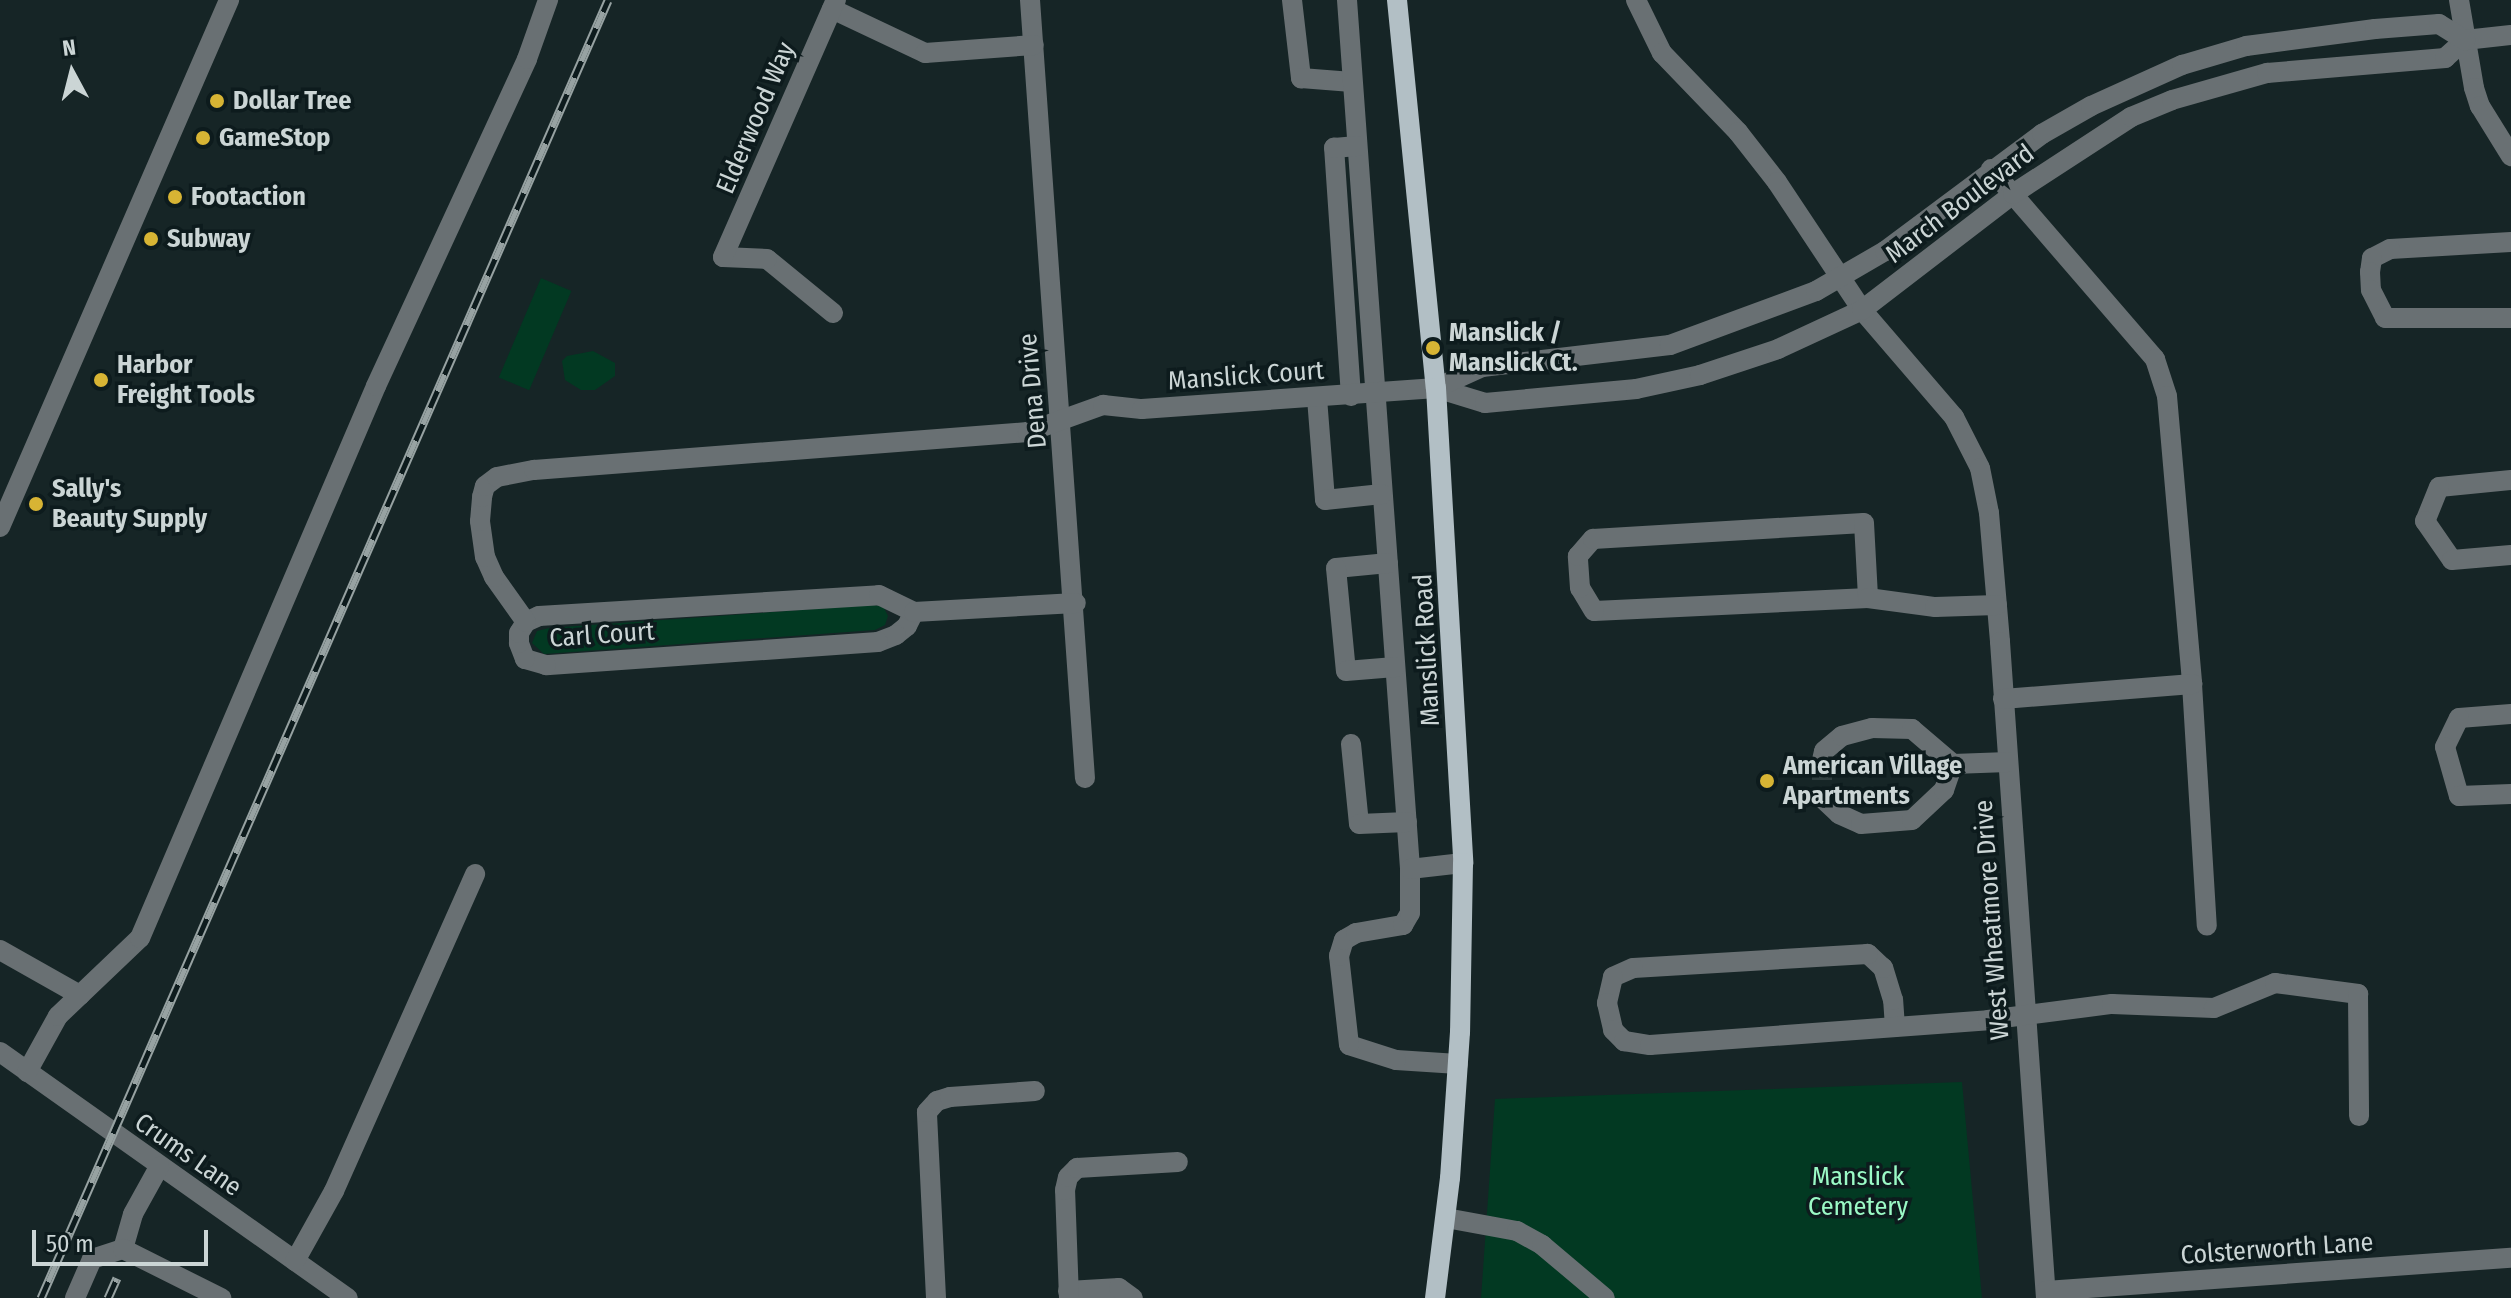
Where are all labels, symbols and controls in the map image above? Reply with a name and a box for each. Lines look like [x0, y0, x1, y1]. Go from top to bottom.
north arrow [32, 32, 112, 112]
text: N [61, 33, 77, 62]
street label: Elderwood Way [710, 37, 802, 199]
place label: Dollar Tree [233, 85, 351, 117]
marker: Dollar Tree [208, 92, 226, 110]
place label: GameStop [219, 122, 330, 154]
marker: GameStop [194, 129, 212, 147]
street label: March Boulevard [1880, 138, 2040, 270]
place label: Footaction [191, 181, 306, 213]
marker: Footaction [166, 188, 184, 206]
place label: Subway [167, 223, 250, 255]
marker: Subway [142, 230, 160, 248]
place label: Manslick / Manslick Ct. [1449, 317, 1578, 378]
street label: Dena Drive [1012, 332, 1054, 450]
marker: Manslick / Manslick Ct. [1424, 339, 1442, 357]
place label: Harbor Freight Tools [117, 349, 255, 410]
street label: Manslick Court [1167, 355, 1325, 397]
marker: Harbor Freight Tools [92, 371, 110, 389]
place label: Sally's Beauty Supply [52, 473, 207, 534]
marker: Sally's Beauty Supply [27, 495, 45, 513]
street label: Manslick Road [1407, 573, 1447, 727]
street label: Carl Court [548, 616, 656, 654]
place label: American Village Apartments [1783, 750, 1962, 812]
marker: American Village Apartments [1758, 772, 1776, 790]
street label: West Wheatmore Drive [1968, 799, 2016, 1041]
street label: Crums Lane [129, 1107, 247, 1203]
park label: Manslick Cemetery [1808, 1161, 1908, 1222]
scale bar [36, 1214, 212, 1264]
street label: Colsterworth Lane [2180, 1227, 2374, 1271]
text: 50 m [46, 1230, 94, 1258]

